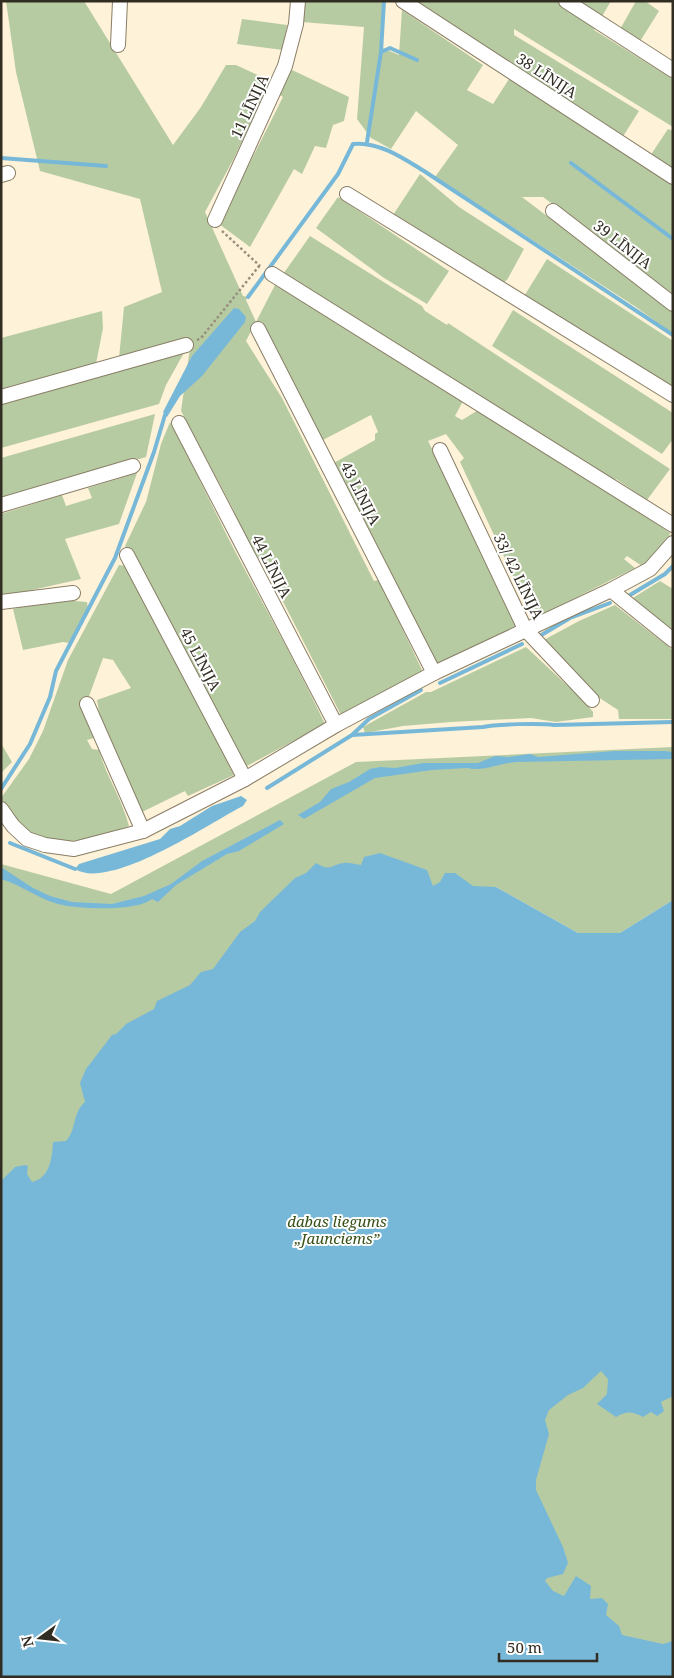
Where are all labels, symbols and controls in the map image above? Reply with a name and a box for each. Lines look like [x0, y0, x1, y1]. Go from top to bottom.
street label: 38 LĪNIJA [513, 48, 581, 102]
street label: 11 LĪNIJA [225, 70, 273, 141]
street label: 39 LĪNIJA [590, 215, 656, 273]
street label: 43 LĪNIJA [337, 458, 386, 528]
street label: 33/ 42 LĪNIJA [490, 530, 549, 623]
street label: 44 LĪNIJA [248, 531, 297, 601]
street label: 45 LĪNIJA [176, 624, 226, 694]
park label: dabas liegums „Jaunciems” [287, 1211, 387, 1248]
north arrow [15, 1613, 65, 1663]
scale bar [499, 1630, 596, 1662]
text: N [16, 1634, 38, 1649]
text: 50 m [507, 1637, 542, 1657]

